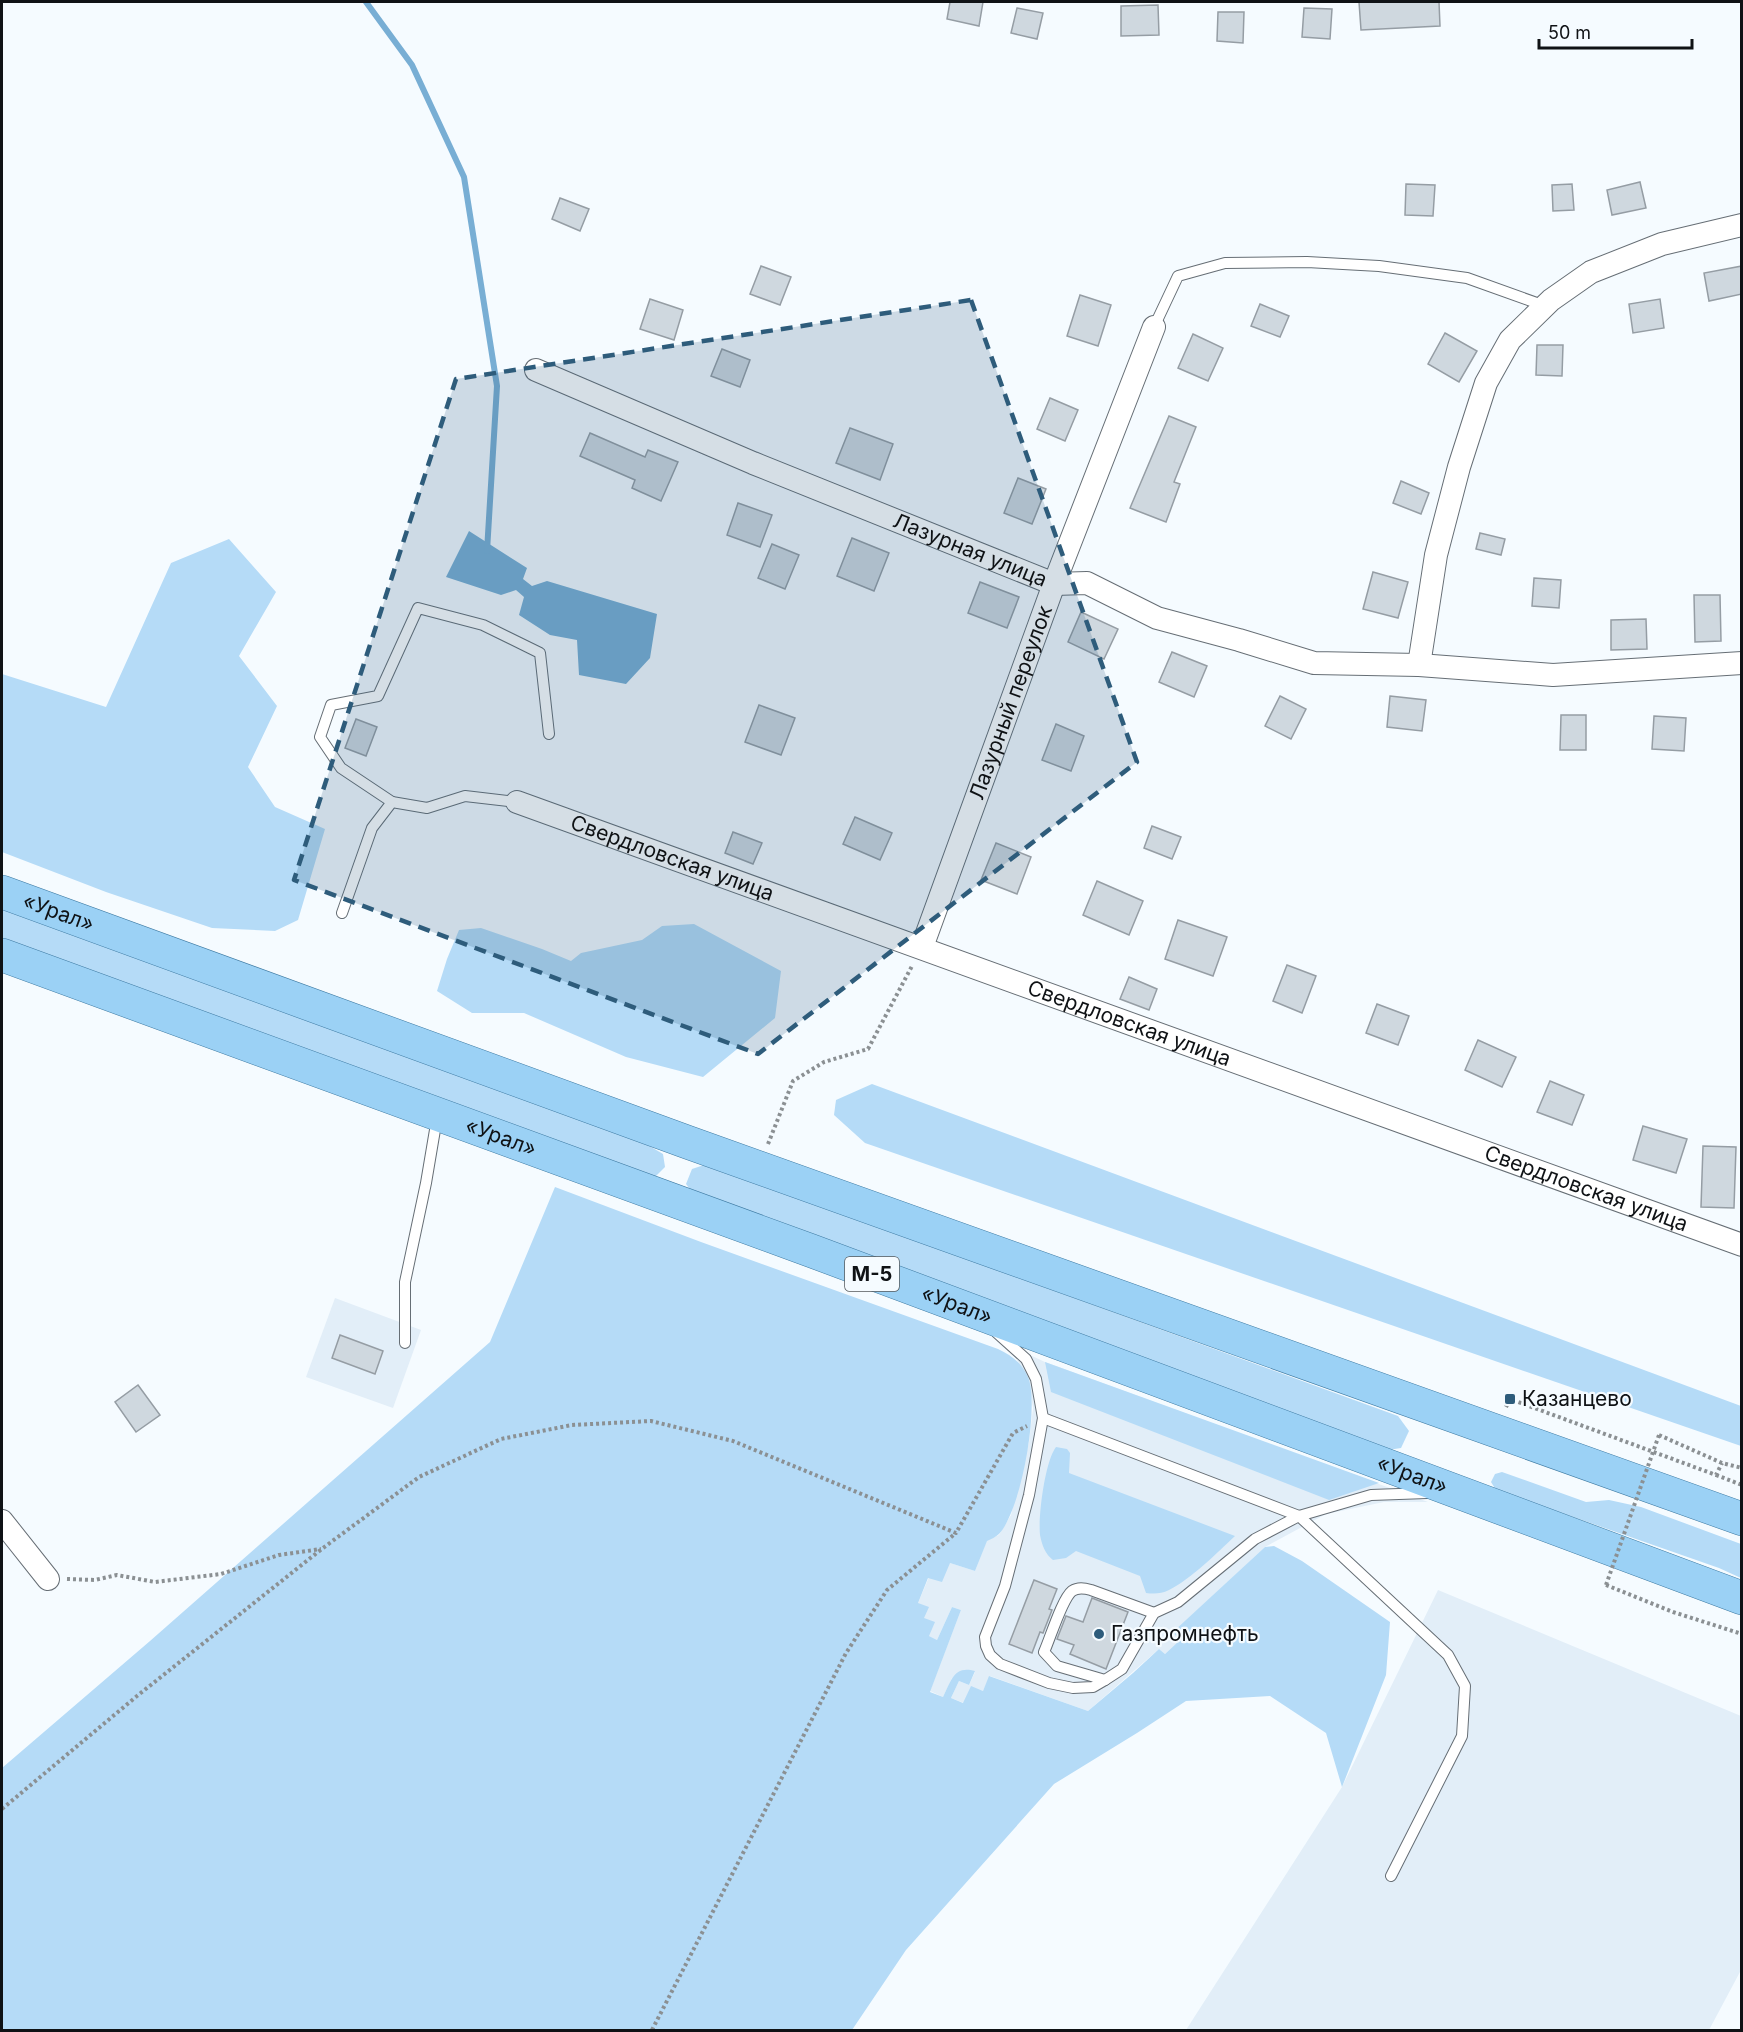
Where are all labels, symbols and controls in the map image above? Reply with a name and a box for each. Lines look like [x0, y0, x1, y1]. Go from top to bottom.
scale bar [1539, 12, 1692, 50]
text: 50 m [1548, 22, 1591, 43]
street label: Лазурная улица [890, 508, 1051, 592]
street label: Лазурный переулок [964, 601, 1057, 803]
street label: Свердловская улица [567, 809, 777, 906]
street label: «Урал» [20, 888, 97, 936]
street label: Свердловская улица [1024, 975, 1234, 1071]
street label: «Урал» [462, 1112, 540, 1161]
street label: Свердловская улица [1481, 1140, 1692, 1236]
road number: М-5 [845, 1257, 899, 1291]
street label: «Урал» [918, 1280, 996, 1329]
place label: Казанцево [1522, 1386, 1632, 1411]
marker: Казанцево [1503, 1392, 1517, 1406]
street label: «Урал» [1373, 1450, 1451, 1499]
place label: Газпромнефть [1111, 1621, 1259, 1646]
marker: Газпромнефть [1092, 1627, 1106, 1641]

